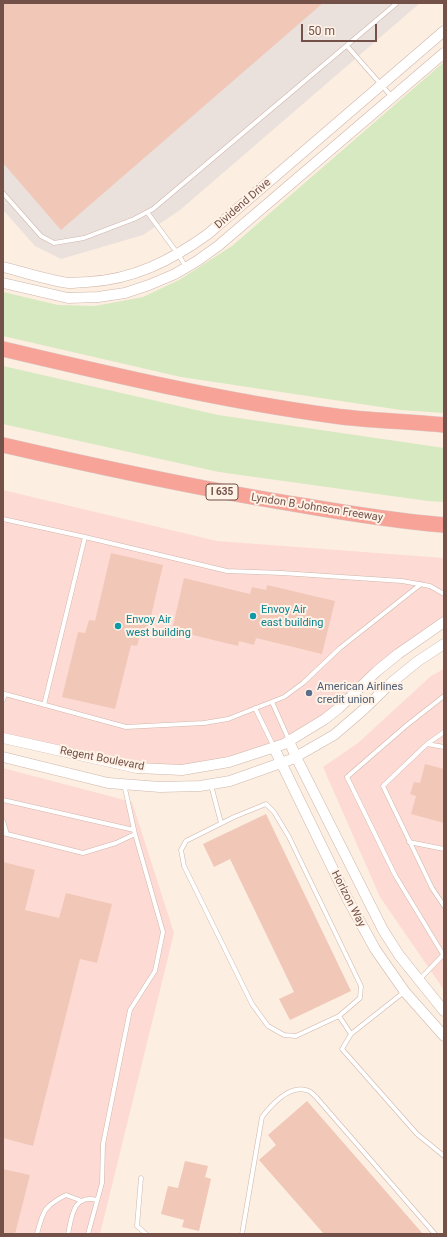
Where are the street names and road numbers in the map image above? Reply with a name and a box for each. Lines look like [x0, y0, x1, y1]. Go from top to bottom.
street label: Dividend Drive [212, 176, 274, 232]
road number: I 635 [206, 484, 238, 500]
street label: Lyndon B Johnson Freeway [250, 491, 384, 525]
street label: Regent Boulevard [59, 744, 145, 774]
street label: Horizon Way [328, 869, 368, 929]

